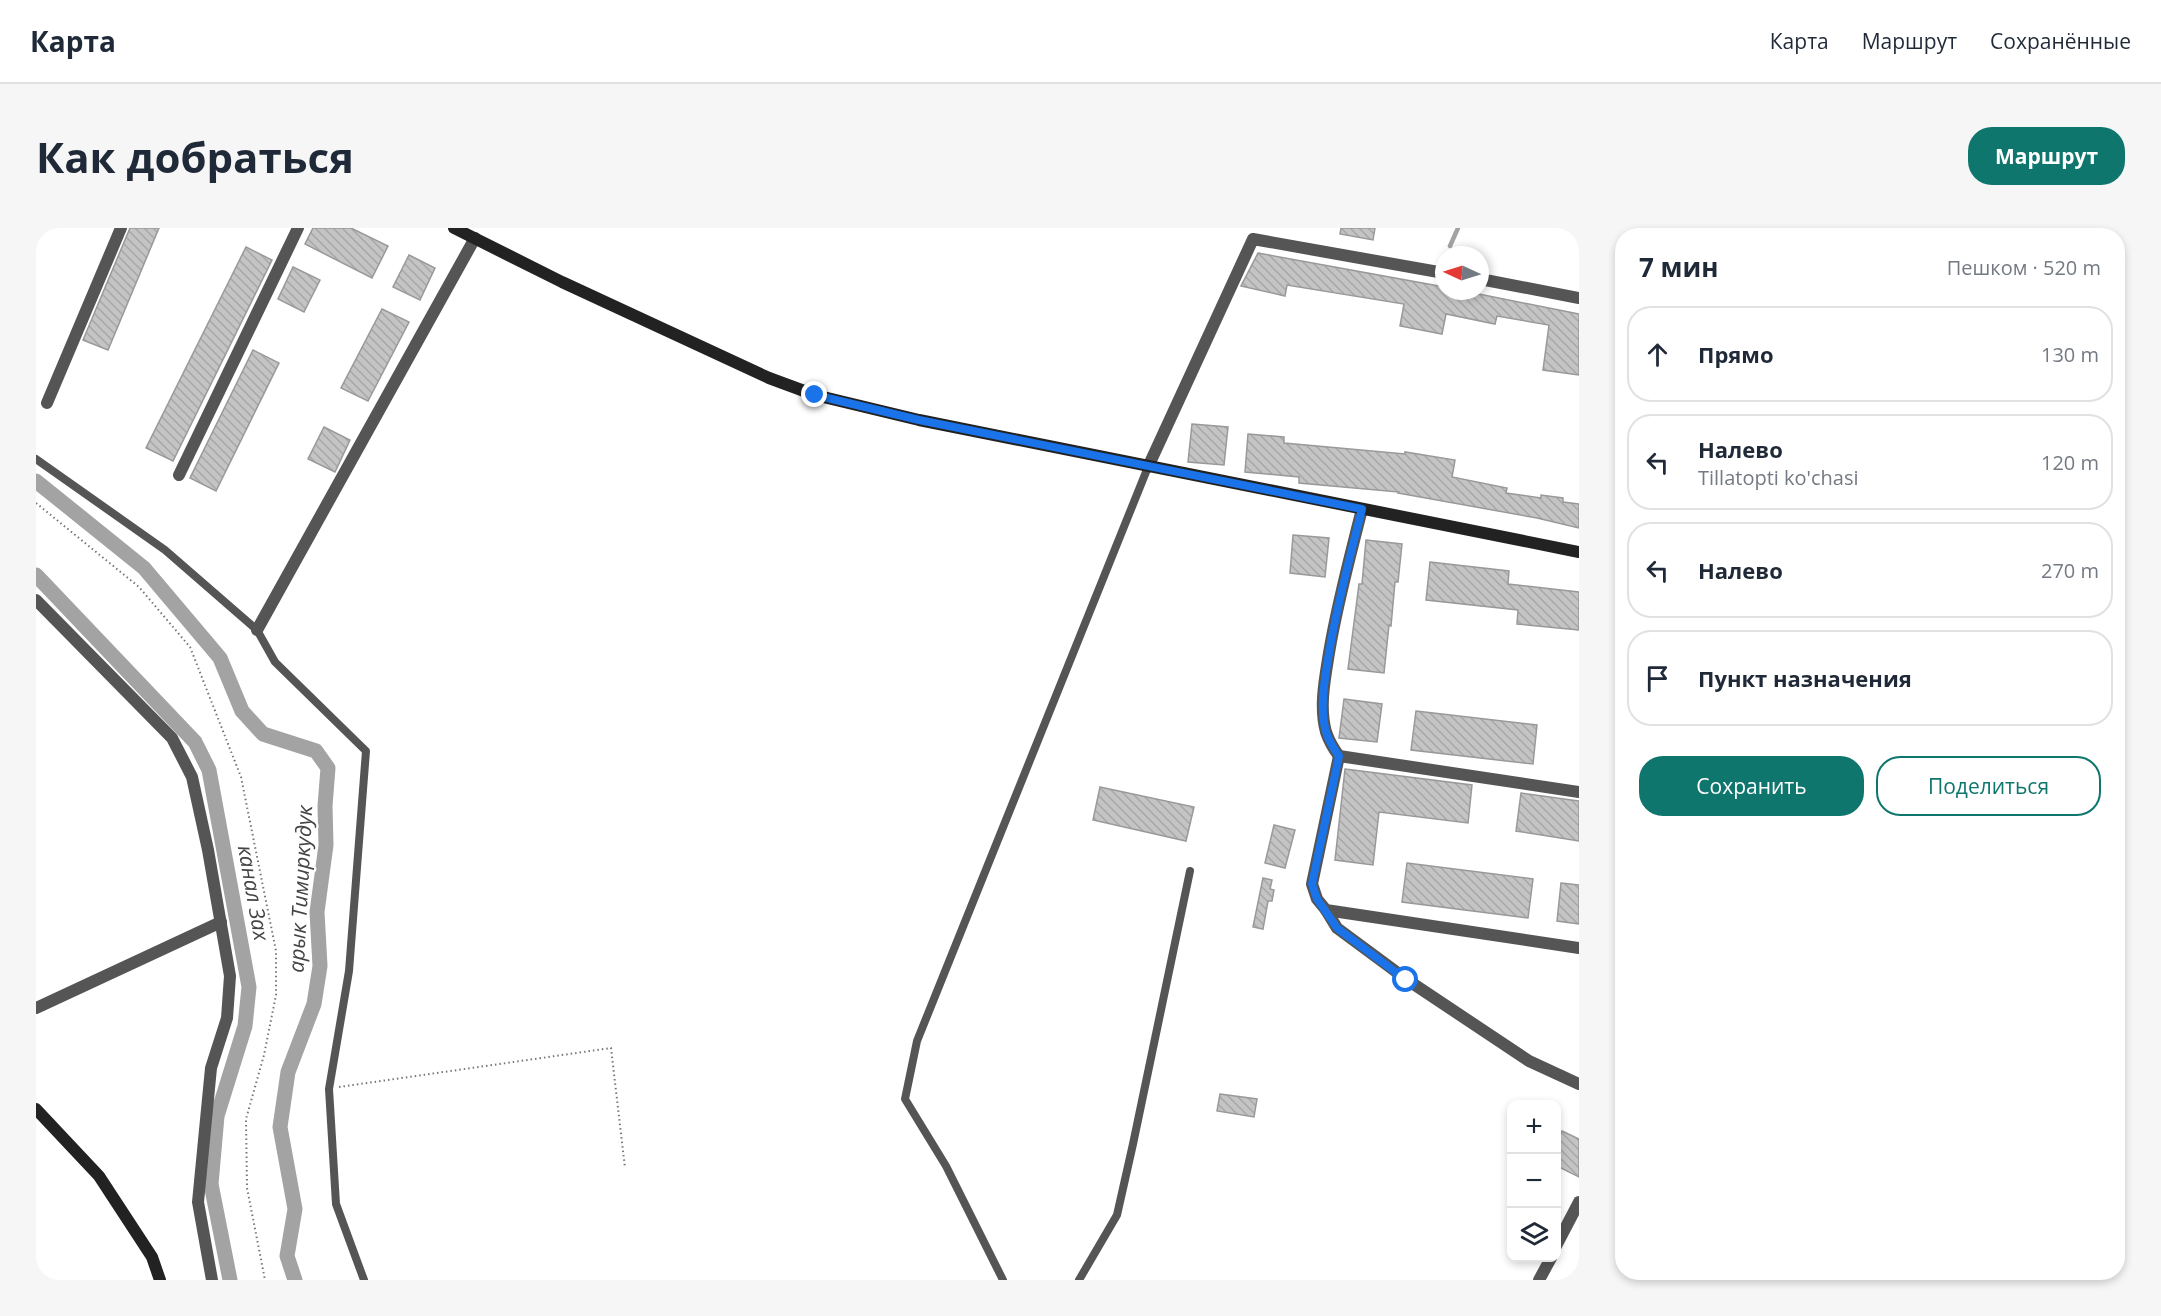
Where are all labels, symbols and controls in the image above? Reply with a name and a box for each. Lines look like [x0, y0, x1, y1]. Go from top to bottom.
text: Карта [30, 22, 116, 60]
text: Карта [1770, 27, 1829, 55]
text: Маршрут [1862, 27, 1957, 55]
text: Сохранённые [1990, 27, 2131, 55]
button: Маршрут [1968, 127, 2125, 185]
text: Как добраться [36, 128, 354, 185]
north arrow [1435, 246, 1489, 300]
text: 7 мин [1639, 249, 1719, 285]
text: Пешком · 520 m [1947, 254, 2101, 281]
icon: ahead [1641, 338, 1674, 371]
text: Прямо [1698, 339, 1774, 369]
text: 130 m [2041, 341, 2099, 368]
route end [801, 381, 827, 407]
text: Налево [1698, 434, 1783, 464]
icon: left [1641, 446, 1674, 479]
text: 120 m [2041, 449, 2099, 476]
text: Tillatopti ko'chasi [1698, 464, 1859, 491]
icon: left [1641, 554, 1674, 587]
text: Налево [1698, 555, 1783, 585]
text: 270 m [2041, 557, 2099, 584]
icon: arrive [1641, 662, 1674, 695]
text: Пункт назначения [1698, 663, 1912, 693]
button: Сохранить [1639, 756, 1864, 816]
button: Поделиться [1876, 756, 2101, 816]
water label: арык Тимиркудук [282, 803, 318, 973]
water label: канал Зах [232, 843, 276, 944]
route start [1392, 966, 1418, 992]
map controls [1507, 1100, 1561, 1262]
button: + [1507, 1100, 1561, 1154]
button: − [1507, 1154, 1561, 1208]
button: layers [1507, 1208, 1561, 1262]

